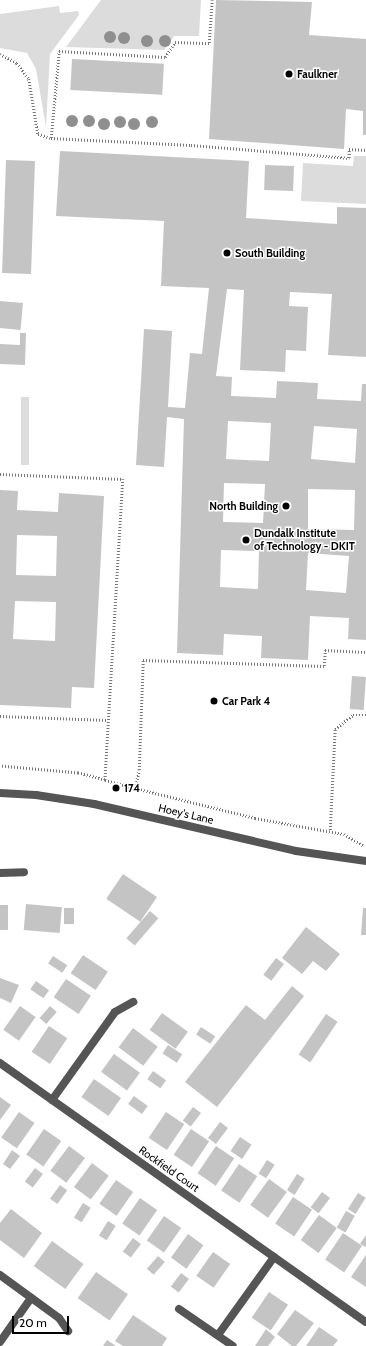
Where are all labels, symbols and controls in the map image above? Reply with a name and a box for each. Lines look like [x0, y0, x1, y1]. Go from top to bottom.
place label: Faulkner [297, 67, 337, 81]
marker: Faulkner [284, 69, 294, 79]
place label: South Building [235, 246, 305, 260]
marker: South Building [222, 248, 232, 258]
place label: North Building [209, 499, 278, 513]
marker: North Building [281, 501, 291, 511]
place label: Dundalk Institute of Technology - DKIT [254, 527, 355, 553]
marker: Dundalk Institute of Technology - DKIT [241, 535, 251, 545]
place label: Car Park 4 [222, 694, 270, 708]
marker: Car Park 4 [209, 696, 219, 706]
place label: 174 [124, 781, 140, 795]
marker: 174 [111, 783, 121, 793]
street label: Hoey's Lane [157, 801, 215, 827]
street label: Rockfield Court [136, 1143, 202, 1195]
scale bar [14, 1308, 71, 1334]
text: 20 m [19, 1315, 47, 1330]

